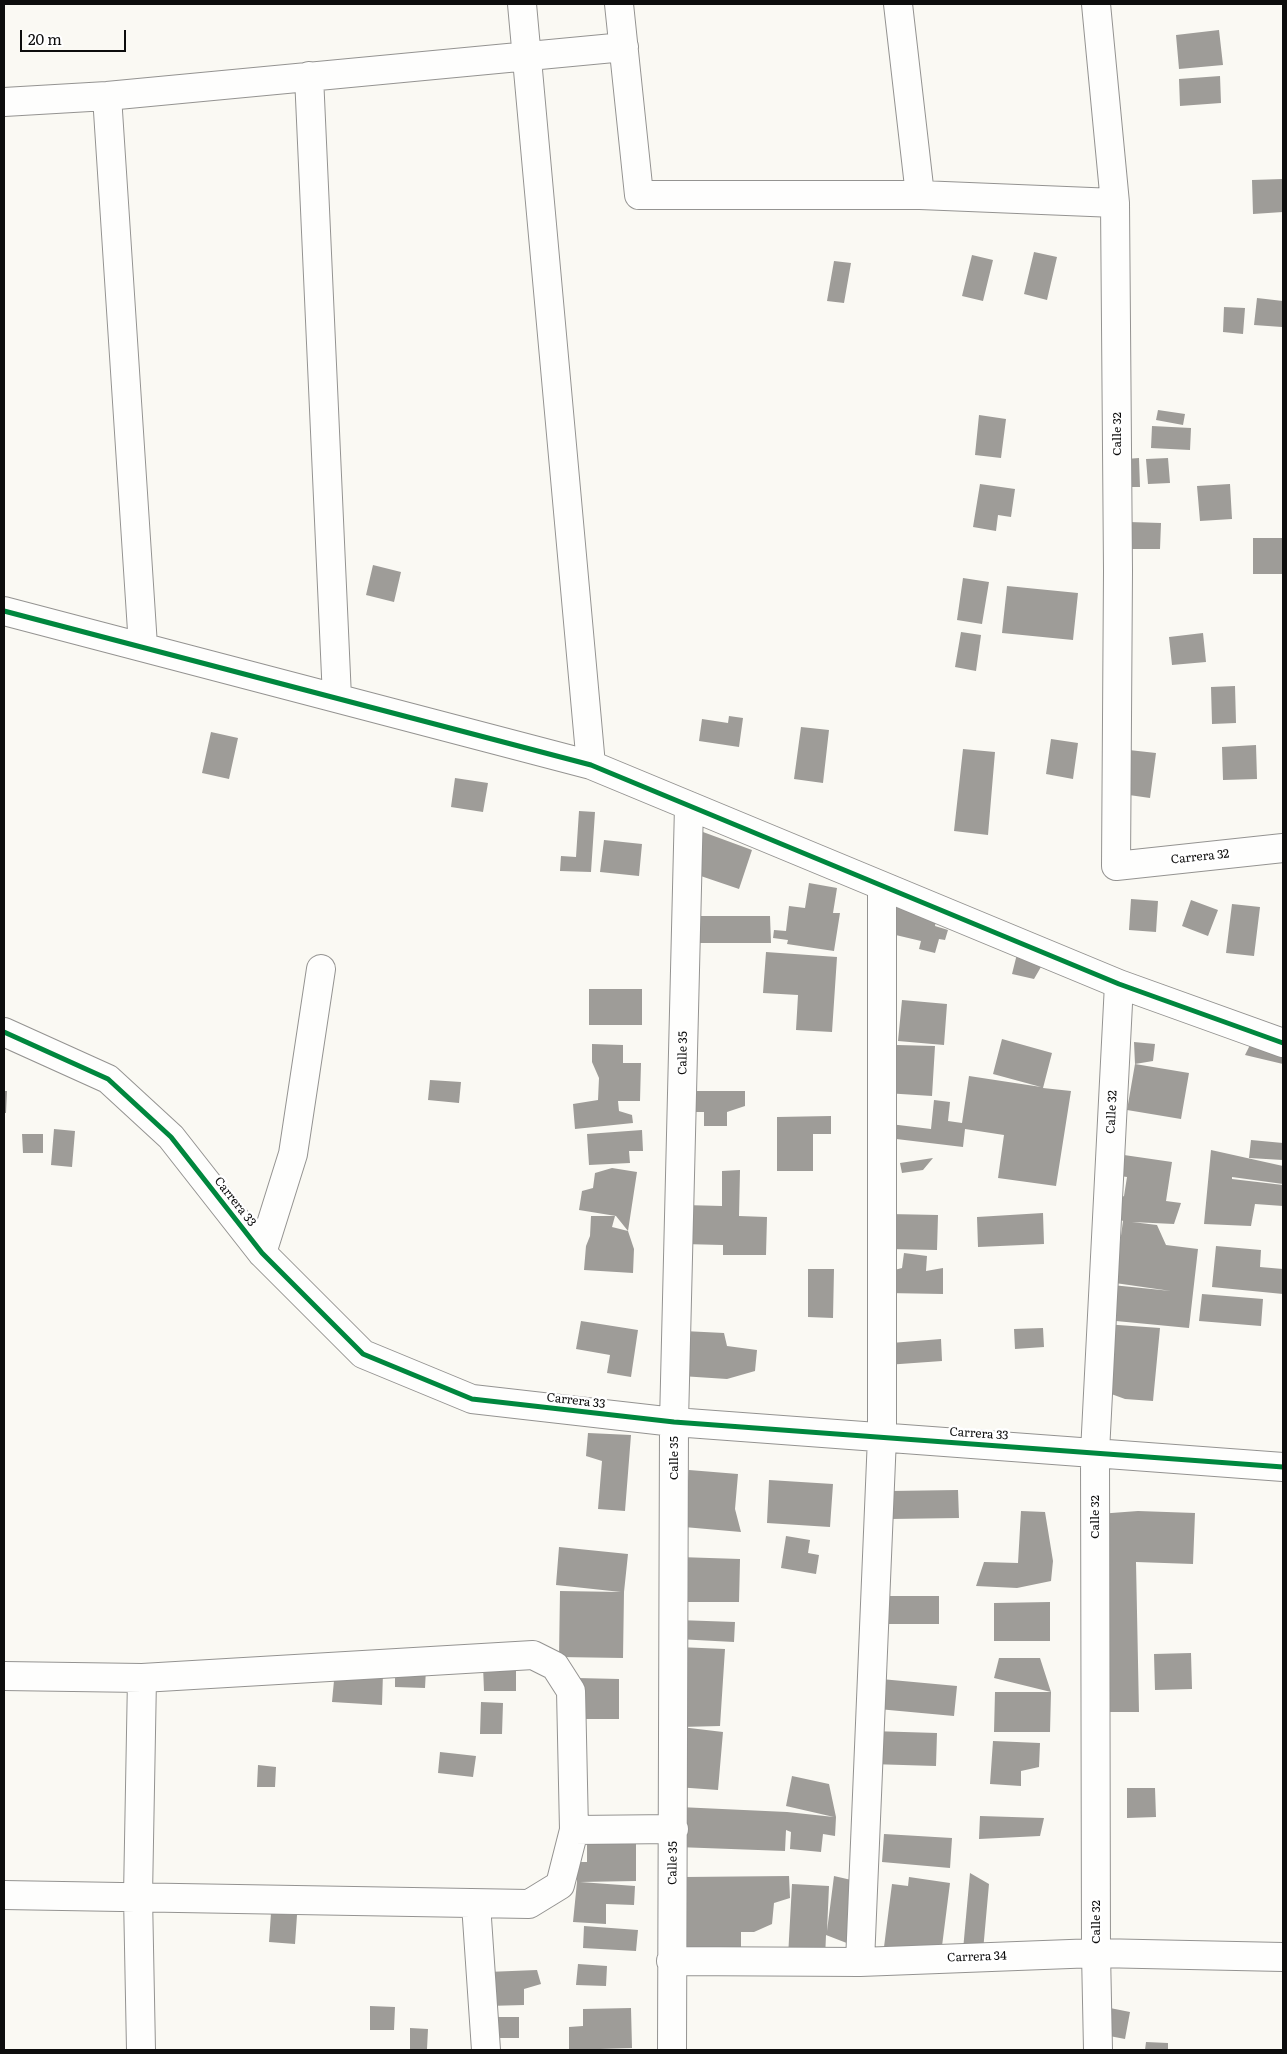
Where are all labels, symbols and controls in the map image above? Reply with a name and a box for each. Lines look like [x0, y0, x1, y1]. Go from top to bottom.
scale bar [22, 20, 129, 52]
text: 20 m [28, 27, 62, 50]
street label: Calle 32 [1110, 412, 1124, 456]
street label: Carrera 32 [1170, 847, 1230, 867]
street label: Calle 35 [675, 1031, 691, 1075]
street label: Calle 32 [1104, 1090, 1120, 1134]
street label: Carrera 33 [211, 1174, 259, 1230]
street label: Carrera 33 [546, 1390, 606, 1412]
street label: Carrera 33 [949, 1425, 1009, 1443]
street label: Calle 35 [667, 1436, 681, 1480]
street label: Calle 32 [1088, 1495, 1102, 1539]
street label: Calle 35 [665, 1841, 681, 1885]
street label: Calle 32 [1089, 1900, 1103, 1944]
street label: Carrera 34 [947, 1949, 1007, 1965]

